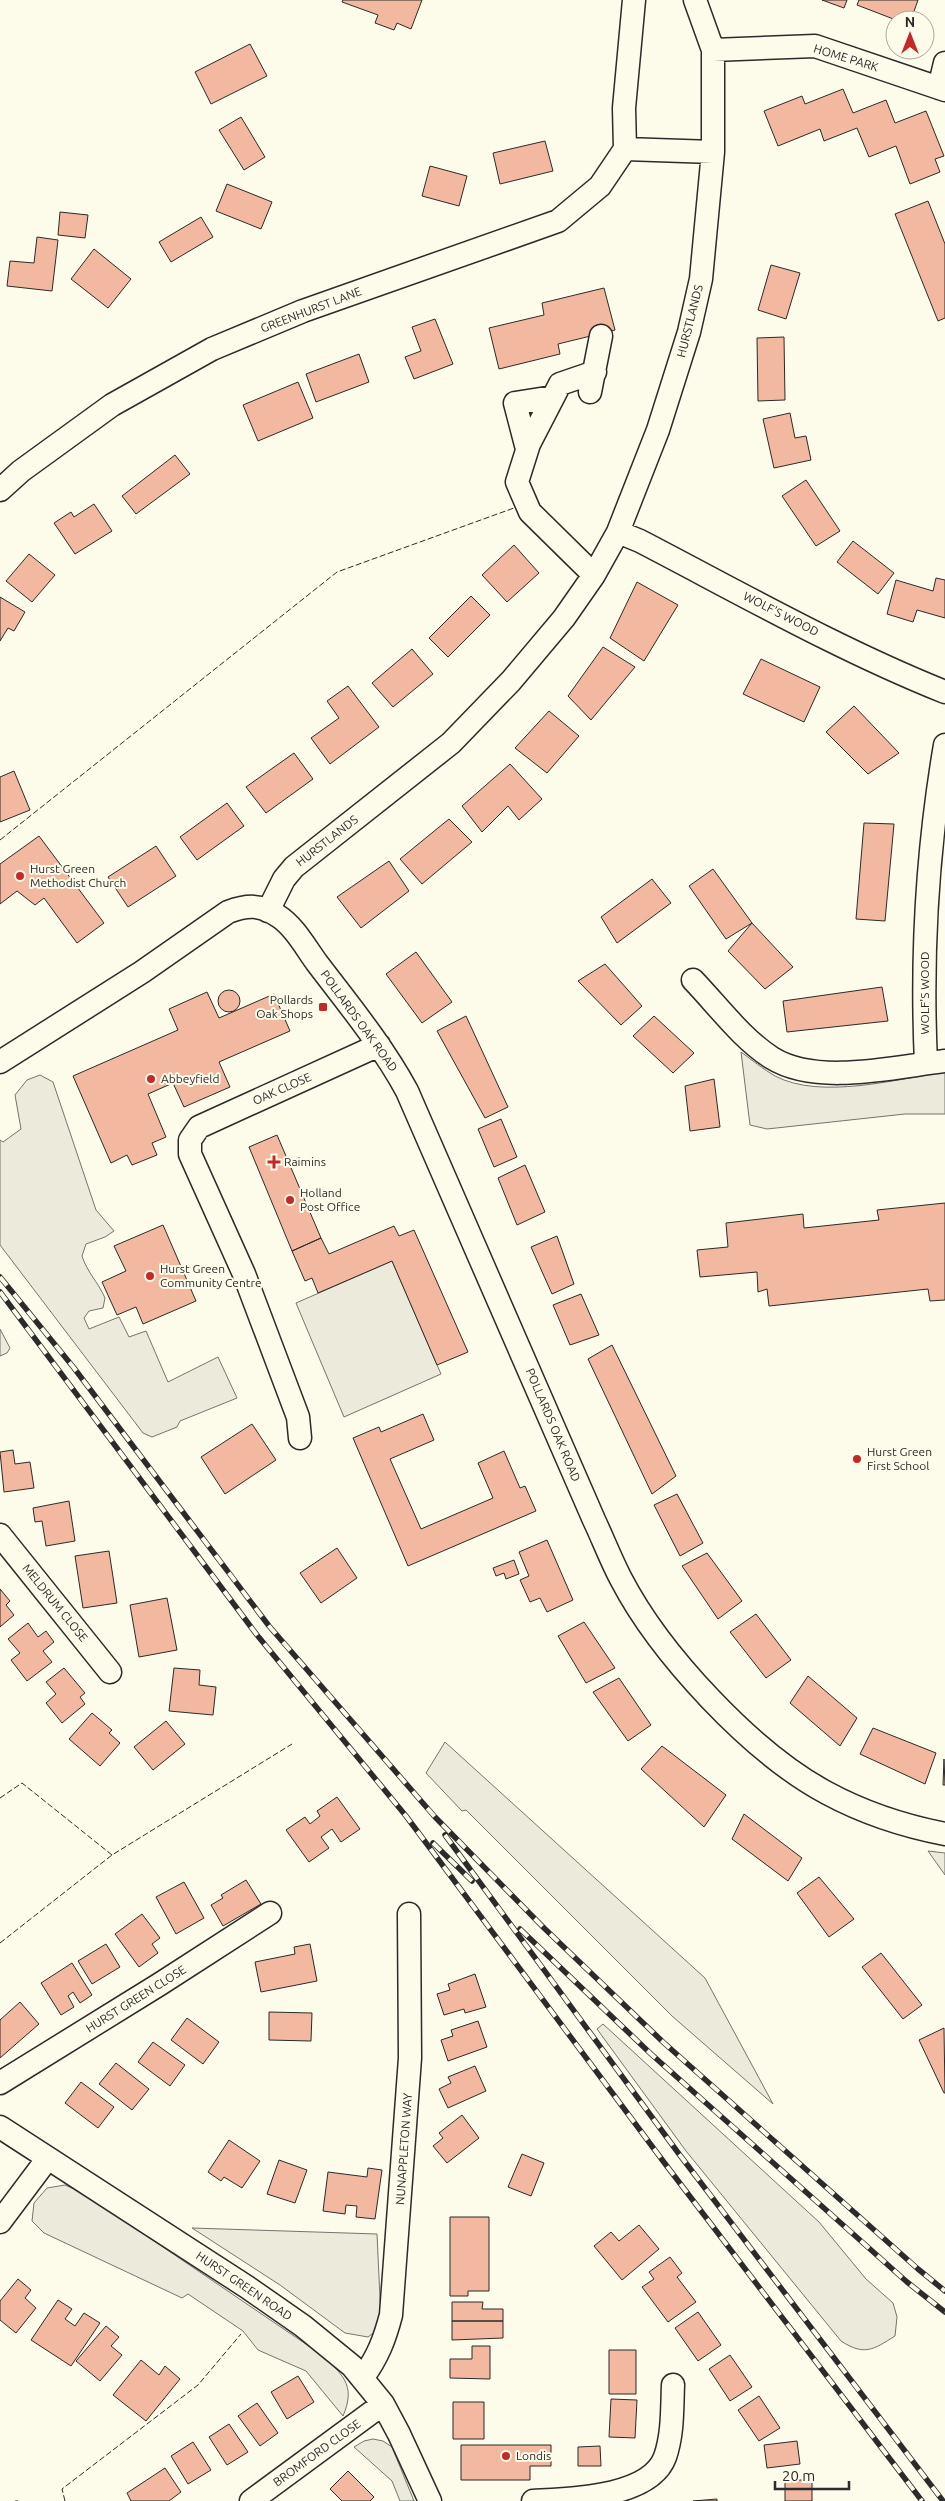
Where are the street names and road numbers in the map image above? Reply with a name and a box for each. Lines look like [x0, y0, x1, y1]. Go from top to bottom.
street label: HOME PARK [812, 42, 881, 74]
street label: HURSTLANDS [674, 283, 705, 359]
street label: GREENHURST LANE [259, 284, 363, 335]
street label: WOLF'S WOOD [741, 589, 821, 638]
street label: HURSTLANDS [293, 813, 360, 869]
street label: WOLF'S WOOD [918, 952, 931, 1034]
street label: POLLARDS OAK ROAD [318, 968, 400, 1074]
street label: OAK CLOSE [251, 1070, 313, 1107]
street label: POLLARDS OAK ROAD [524, 1366, 583, 1483]
street label: MELDRUM CLOSE [20, 1561, 91, 1644]
street label: HURST GREEN CLOSE [83, 1962, 188, 2035]
street label: NUNAPPLETON WAY [393, 2092, 414, 2205]
street label: HURST GREEN ROAD [194, 2249, 295, 2323]
street label: BROMFORD CLOSE [271, 2416, 363, 2489]

